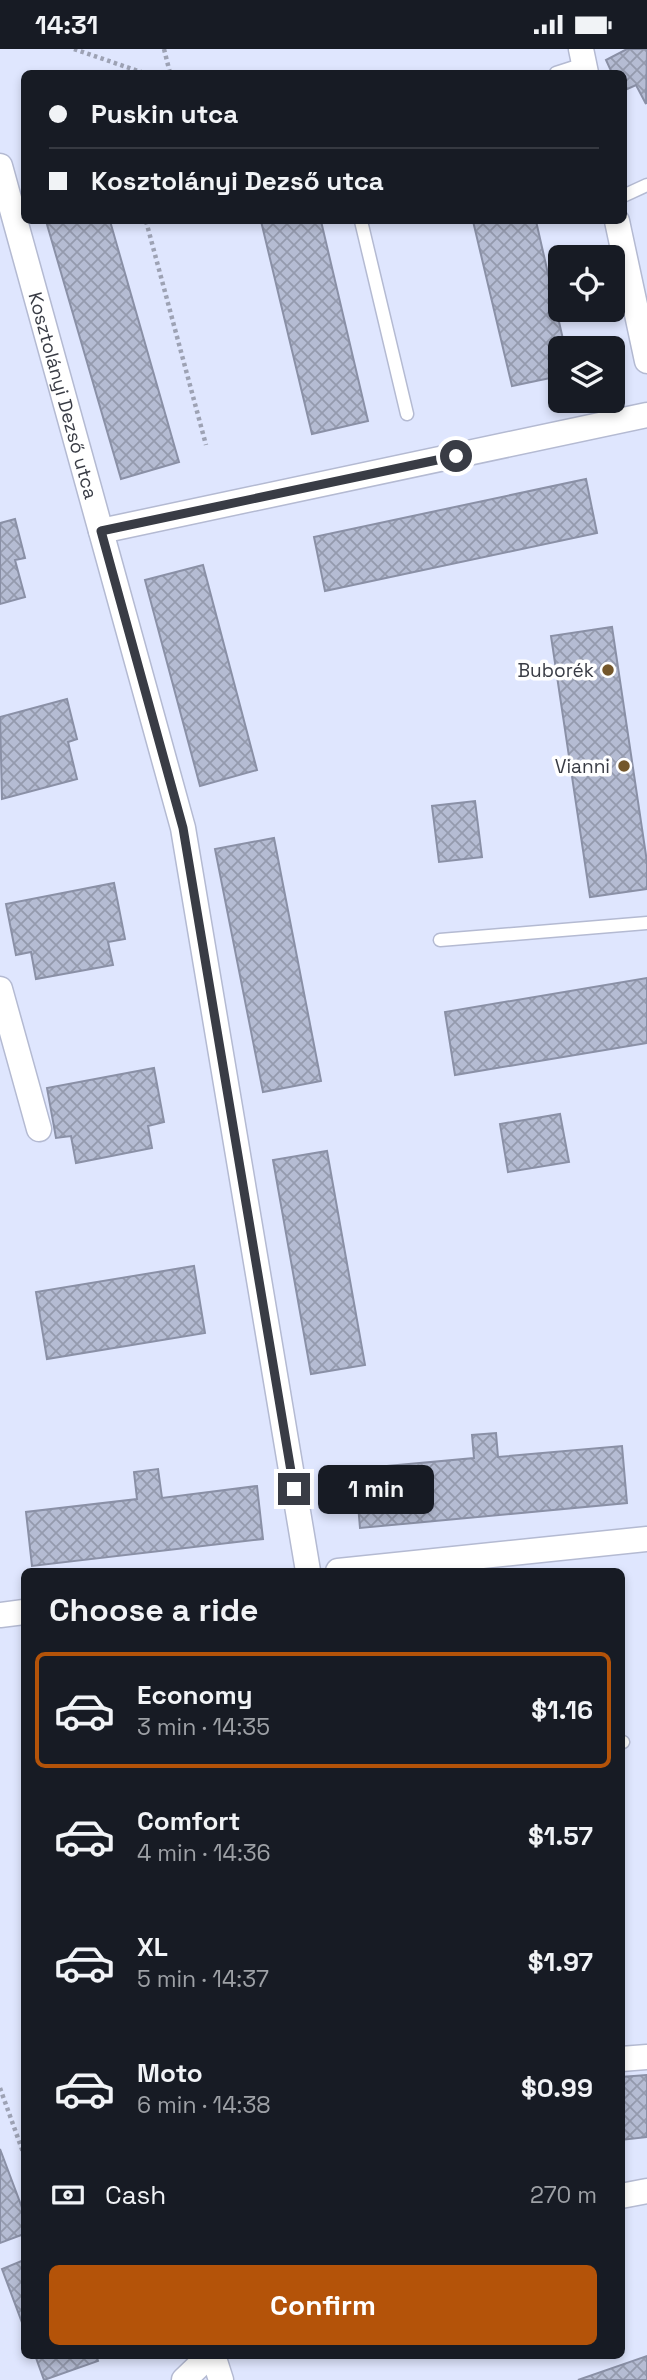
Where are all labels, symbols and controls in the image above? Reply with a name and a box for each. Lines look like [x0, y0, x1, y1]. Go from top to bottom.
text: 14:31 [35, 8, 98, 42]
text: Puskin utca [91, 97, 238, 131]
text: Kosztolányi Dezső utca [91, 164, 384, 198]
map controls [548, 245, 625, 413]
button: locate [548, 245, 625, 322]
street label: Kosztolányi Dezső utca [22, 289, 103, 502]
button: layers [548, 336, 625, 413]
route start [440, 440, 472, 472]
place label: Buborék [518, 658, 594, 683]
marker: Buborék [600, 662, 616, 678]
place label: Vianni [555, 754, 610, 779]
marker: Vianni [616, 758, 632, 774]
callout: 1 min [318, 1465, 434, 1513]
route end [278, 1473, 310, 1505]
text: 1 min [348, 1474, 404, 1504]
text: Choose a ride [49, 1590, 259, 1630]
text: Economy [137, 1678, 253, 1712]
icon: car [53, 1679, 116, 1742]
text: $1.16 [531, 1693, 593, 1727]
text: 3 min · 14:35 [137, 1712, 270, 1742]
text: Comfort [137, 1804, 240, 1838]
icon: car [53, 1805, 116, 1868]
text: $1.57 [528, 1819, 593, 1853]
text: 4 min · 14:36 [137, 1838, 271, 1868]
text: XL [137, 1930, 168, 1964]
icon: car [53, 1931, 116, 1994]
text: $1.97 [528, 1945, 593, 1979]
text: 5 min · 14:37 [137, 1964, 269, 1994]
text: Moto [137, 2056, 203, 2090]
icon: car [53, 2057, 116, 2120]
text: $0.99 [521, 2071, 593, 2105]
text: 6 min · 14:38 [137, 2090, 271, 2120]
icon: cash [49, 2176, 87, 2214]
text: Cash [105, 2178, 166, 2212]
text: 270 m [530, 2180, 597, 2210]
button: Confirm [49, 2265, 597, 2345]

